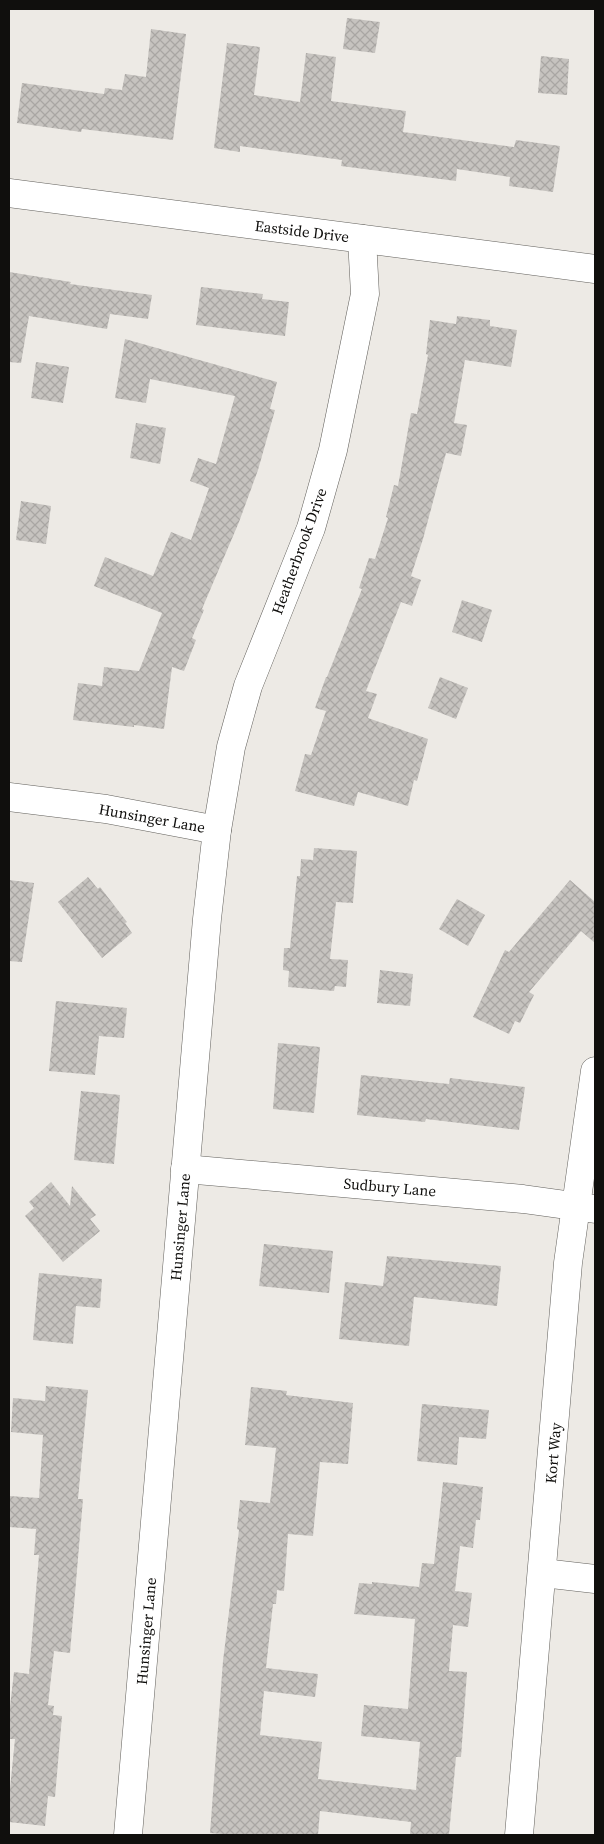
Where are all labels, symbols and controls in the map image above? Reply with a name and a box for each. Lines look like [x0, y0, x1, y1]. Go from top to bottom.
street label: Eastside Drive [254, 215, 351, 247]
street label: Heatherbrook Drive [266, 484, 332, 617]
street label: Hunsinger Lane [97, 798, 207, 838]
street label: Hunsinger Lane [165, 1172, 195, 1282]
street label: Sudbury Lane [343, 1172, 437, 1202]
street label: Kort Way [540, 1421, 566, 1484]
street label: Hunsinger Lane [131, 1576, 161, 1686]

